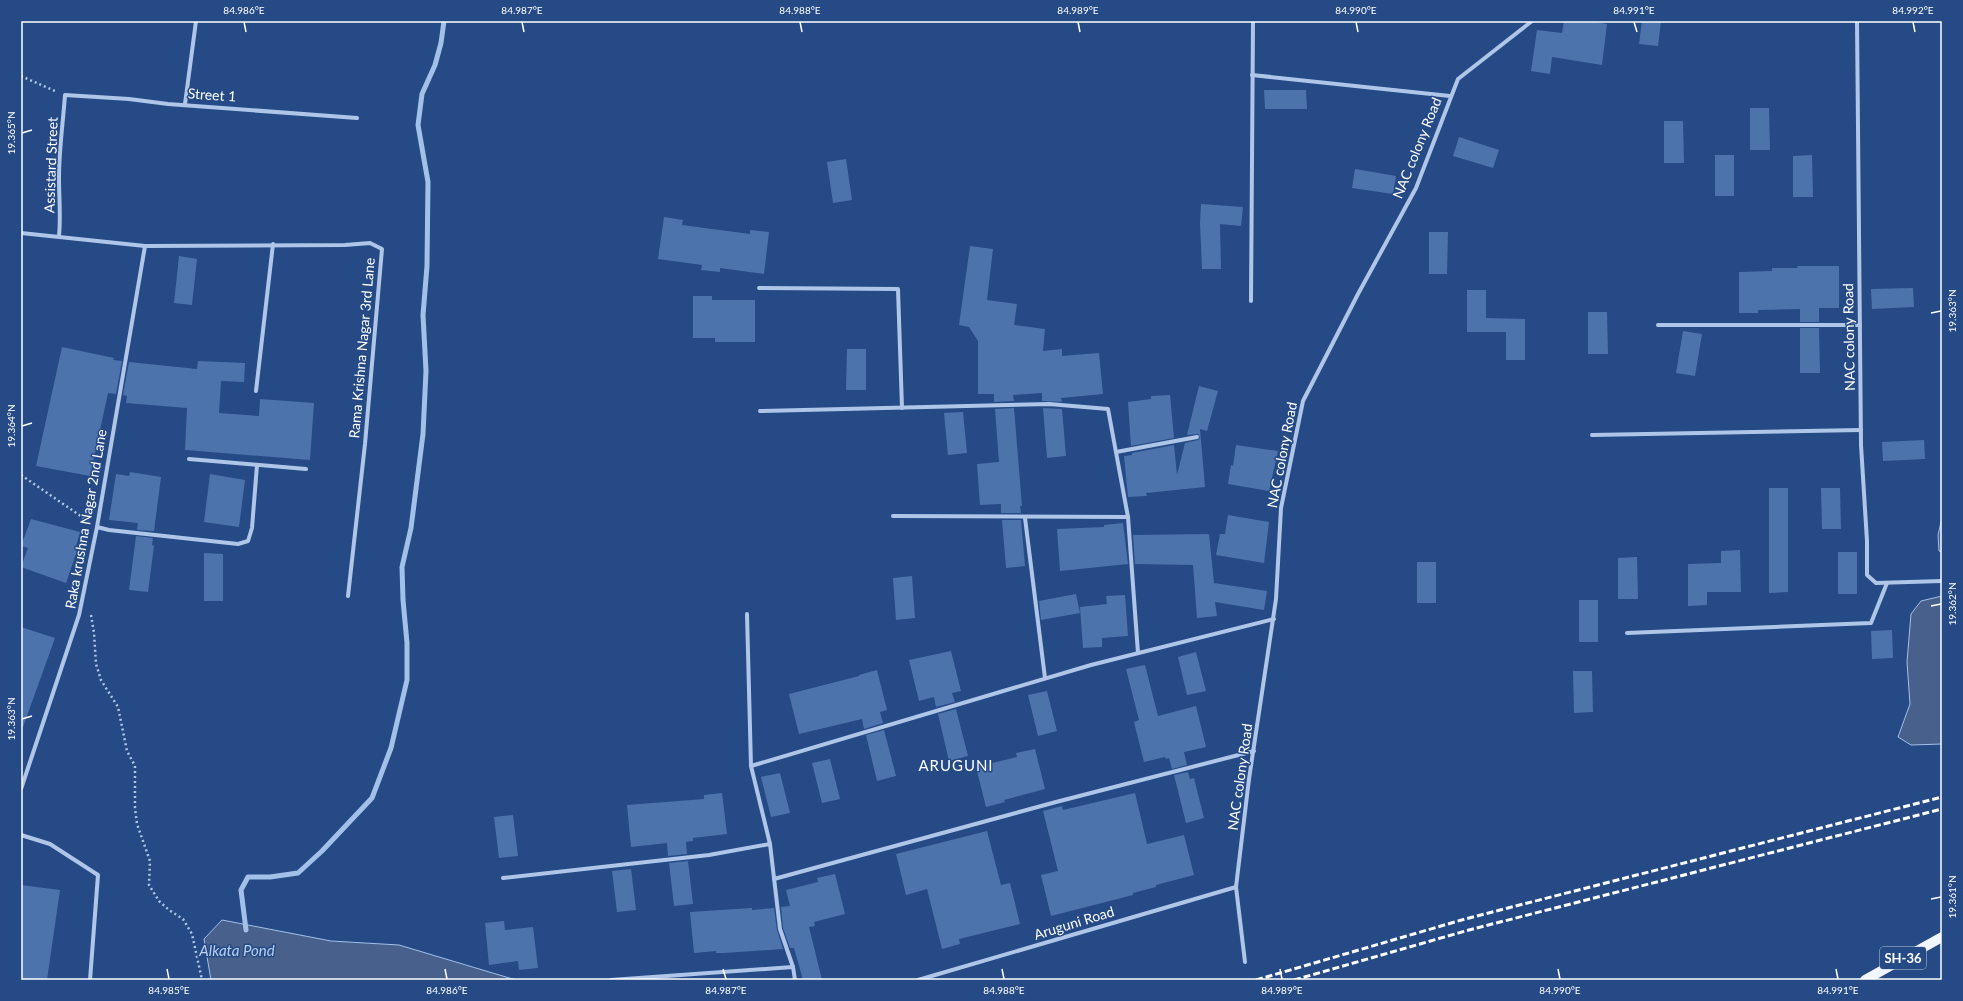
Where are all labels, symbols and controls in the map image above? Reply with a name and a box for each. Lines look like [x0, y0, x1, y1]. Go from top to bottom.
text: 84.986°E [223, 4, 265, 16]
text: 84.987°E [501, 4, 543, 16]
text: 84.988°E [779, 4, 821, 16]
text: 84.989°E [1057, 4, 1099, 16]
text: 84.990°E [1335, 4, 1377, 16]
text: 84.991°E [1613, 4, 1655, 16]
text: 84.992°E [1892, 4, 1934, 16]
street label: Street 1 [187, 84, 237, 105]
street label: NAC colony Road [1388, 95, 1445, 201]
text: 19.365°N [5, 111, 17, 155]
street label: Assistard Street [40, 117, 61, 213]
street label: Rama Krishna Nagar 3rd Lane [345, 257, 378, 439]
street label: NAC colony Road [1839, 283, 1858, 391]
text: 19.363°N [1946, 289, 1958, 333]
street label: NAC colony Road [1263, 400, 1300, 509]
text: 19.364°N [5, 404, 17, 448]
street label: Raka krushna Nagar 2nd Lane [61, 428, 110, 610]
text: 19.362°N [1946, 582, 1958, 626]
text: 19.363°N [5, 697, 17, 741]
street label: NAC colony Road [1224, 722, 1255, 831]
district label: ARUGUNI [918, 756, 994, 774]
text: 19.361°N [1946, 875, 1958, 919]
street label: Aruguni Road [1032, 902, 1116, 943]
water label: Alkata Pond [198, 941, 275, 959]
road number: SH-36 [1880, 947, 1926, 969]
text: 84.985°E [148, 984, 190, 996]
text: 84.986°E [426, 984, 468, 996]
text: 84.987°E [705, 984, 747, 996]
text: 84.988°E [983, 984, 1025, 996]
text: 84.989°E [1261, 984, 1303, 996]
text: 84.990°E [1539, 984, 1581, 996]
text: 84.991°E [1817, 984, 1859, 996]

